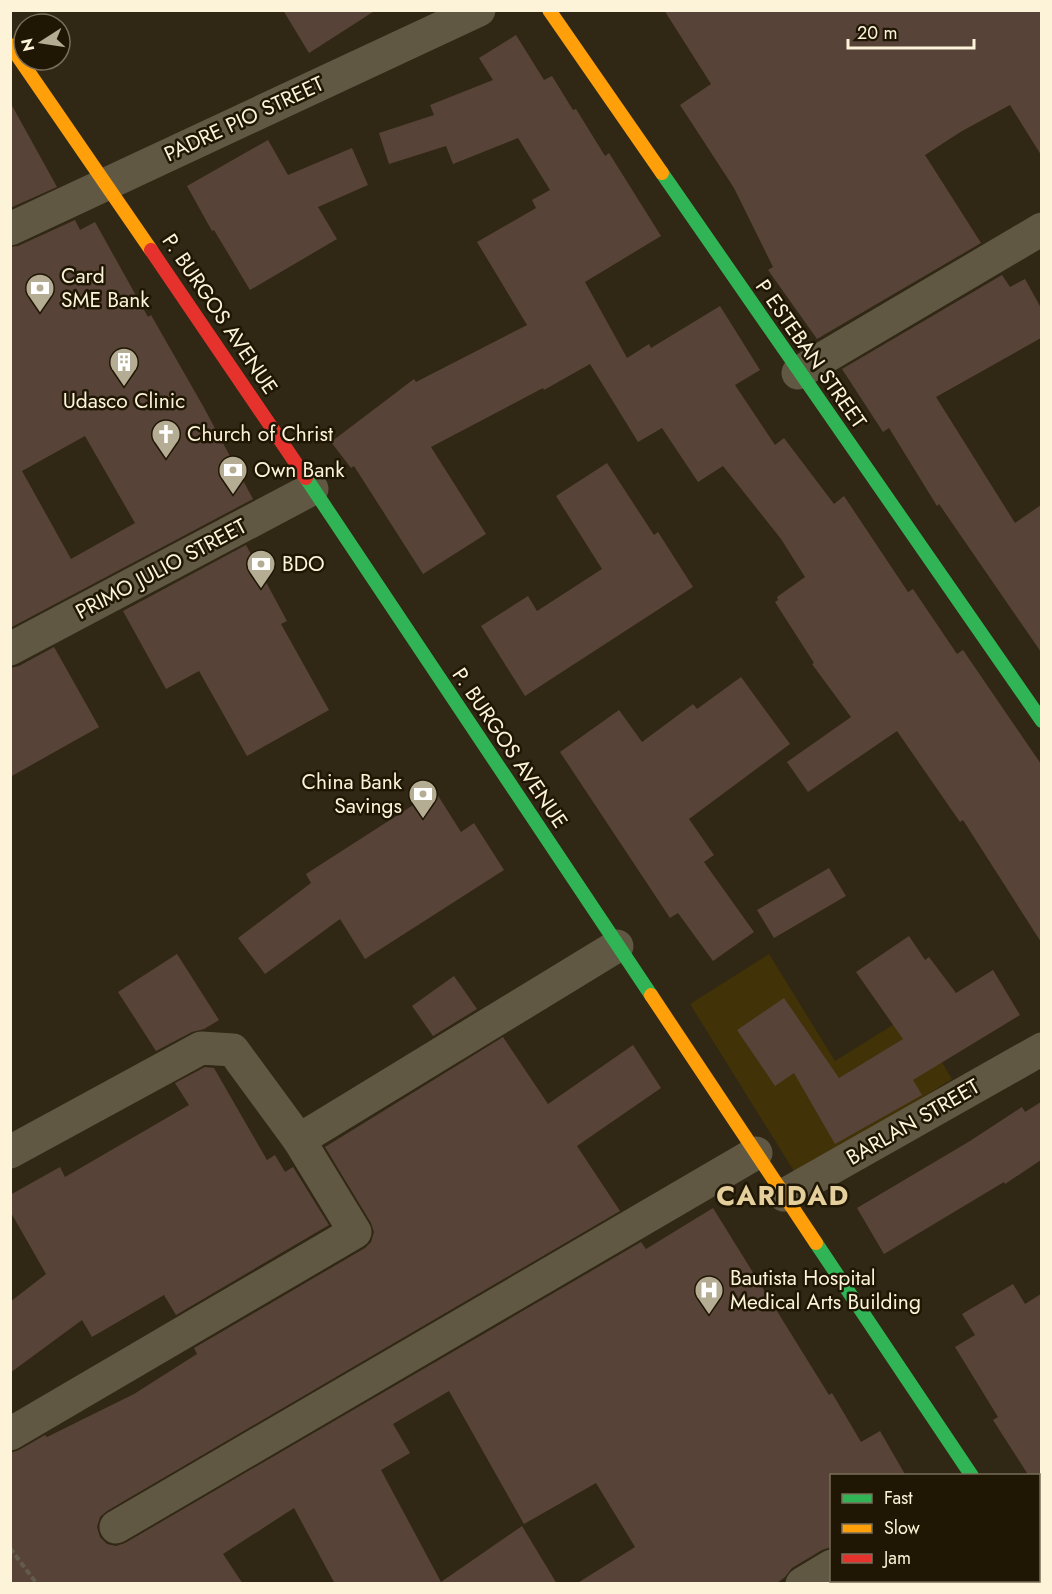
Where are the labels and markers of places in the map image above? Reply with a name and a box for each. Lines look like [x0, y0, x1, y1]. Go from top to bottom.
place label: Card SME Bank [61, 261, 150, 315]
bank icon: Card SME Bank [24, 272, 56, 314]
building icon: Udasco Clinic [108, 346, 140, 388]
place label: Udasco Clinic [63, 386, 185, 416]
church icon: Church of Christ [150, 418, 182, 460]
place label: Church of Christ [187, 419, 333, 449]
bank icon: Own Bank [217, 454, 249, 496]
place label: Own Bank [254, 455, 345, 485]
bank icon: BDO [245, 548, 277, 590]
place label: BDO [282, 549, 325, 579]
place label: China Bank Savings [302, 767, 403, 821]
bank icon: China Bank Savings [407, 778, 439, 820]
place label: Bautista Hospital Medical Arts Building [730, 1263, 921, 1317]
hospital icon: Bautista Hospital Medical Arts Building [693, 1274, 725, 1316]

